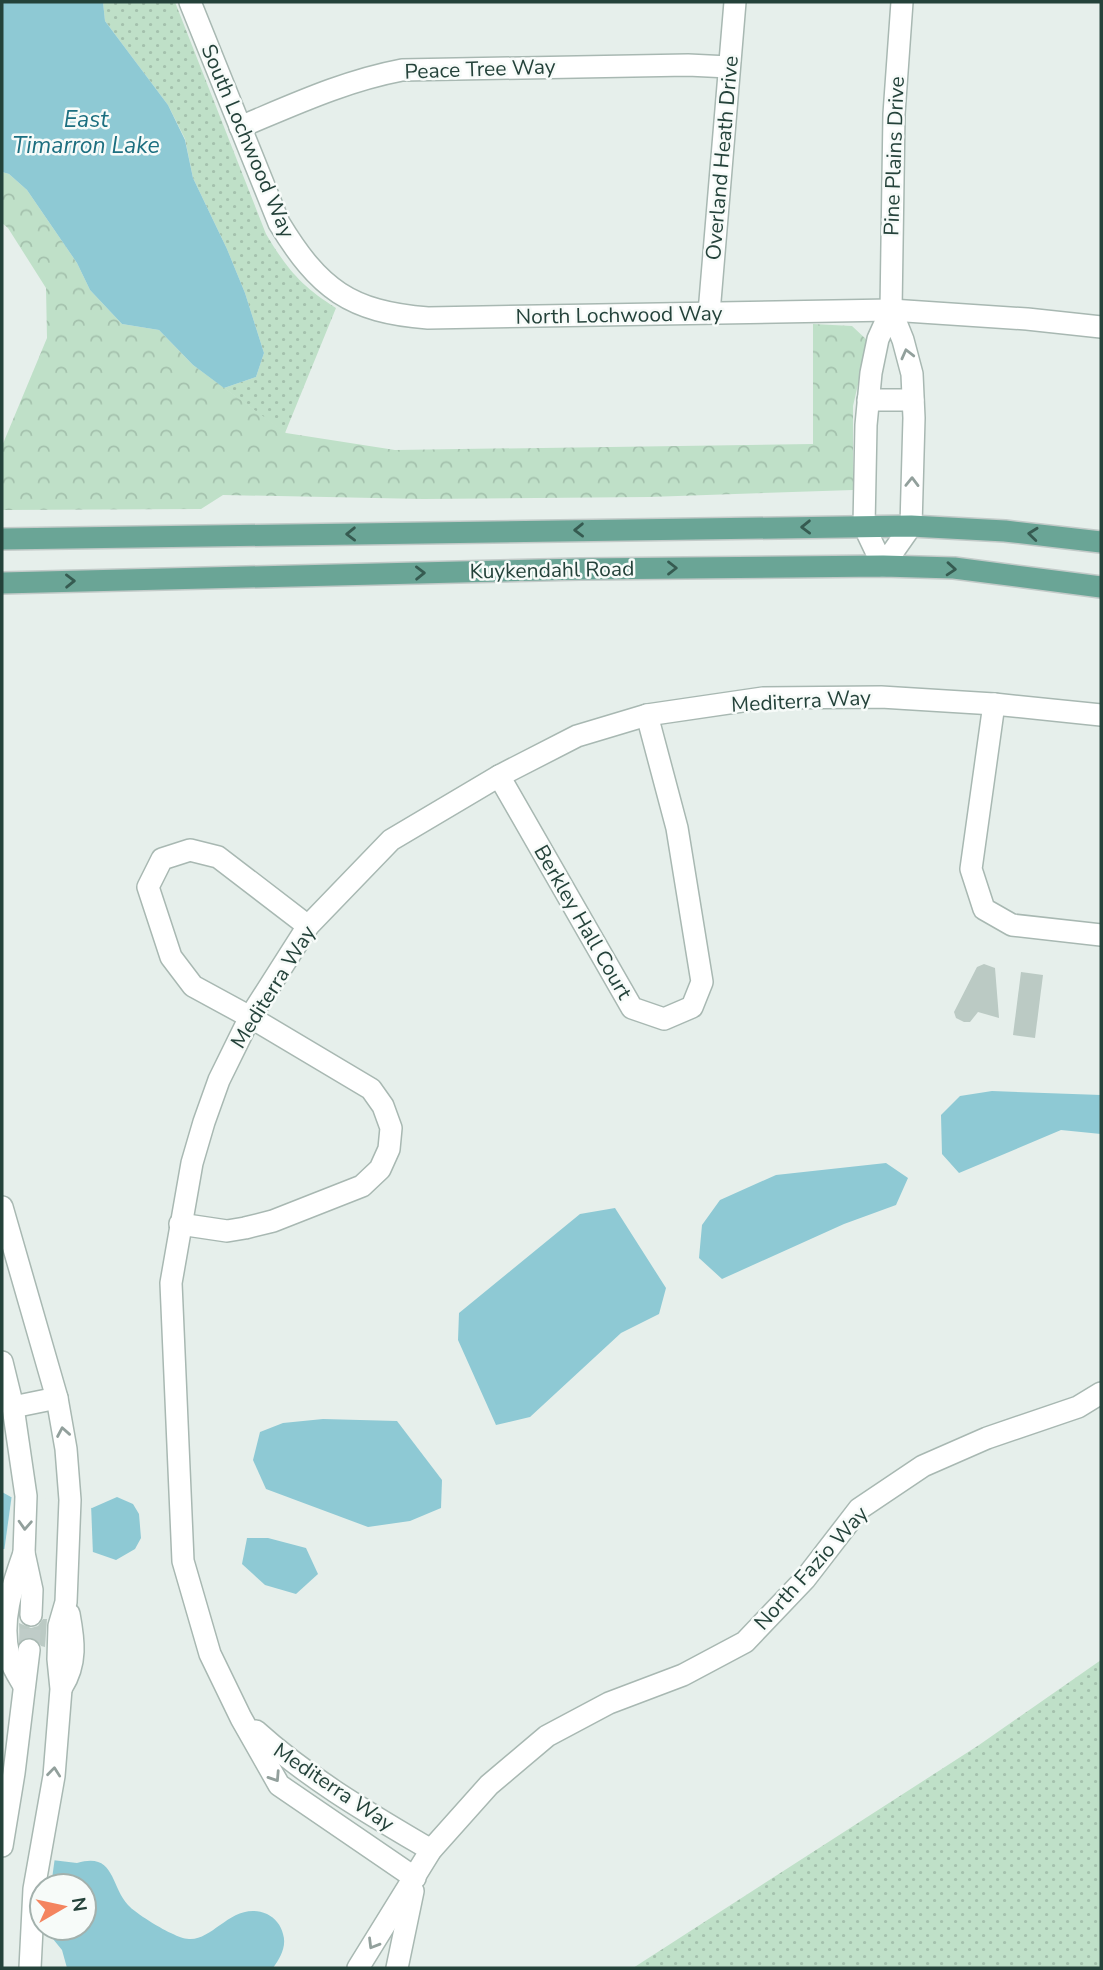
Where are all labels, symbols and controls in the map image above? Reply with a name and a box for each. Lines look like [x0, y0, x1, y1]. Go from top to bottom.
street label: South Lochwood Way [195, 40, 302, 242]
street label: Peace Tree Way [404, 52, 556, 86]
street label: Overland Heath Drive [699, 55, 745, 261]
street label: Pine Plains Drive [877, 76, 911, 236]
water label: East Timarron Lake [12, 104, 160, 161]
street label: North Lochwood Way [515, 299, 723, 331]
one-way arrow [901, 348, 915, 360]
one-way arrow [904, 476, 920, 486]
one-way arrow [800, 519, 811, 535]
one-way arrow [573, 522, 584, 537]
one-way arrow [346, 526, 357, 541]
one-way arrow [1028, 527, 1039, 542]
street label: Kuykendahl Road [469, 555, 635, 585]
one-way arrow [667, 561, 678, 576]
one-way arrow [946, 561, 957, 576]
one-way arrow [415, 565, 426, 580]
one-way arrow [65, 573, 76, 589]
street label: Mediterra Way [730, 683, 872, 719]
street label: Berkley Hall Court [527, 840, 639, 1005]
street label: Mediterra Way [224, 920, 322, 1054]
one-way arrow [56, 1426, 71, 1438]
street label: North Fazio Way [748, 1500, 874, 1636]
one-way arrow [18, 1519, 33, 1530]
street label: Mediterra Way [268, 1736, 400, 1838]
one-way arrow [46, 1766, 61, 1777]
one-way arrow [267, 1769, 280, 1782]
north arrow [28, 1872, 98, 1942]
text: N [65, 1895, 93, 1914]
one-way arrow [368, 1936, 381, 1949]

